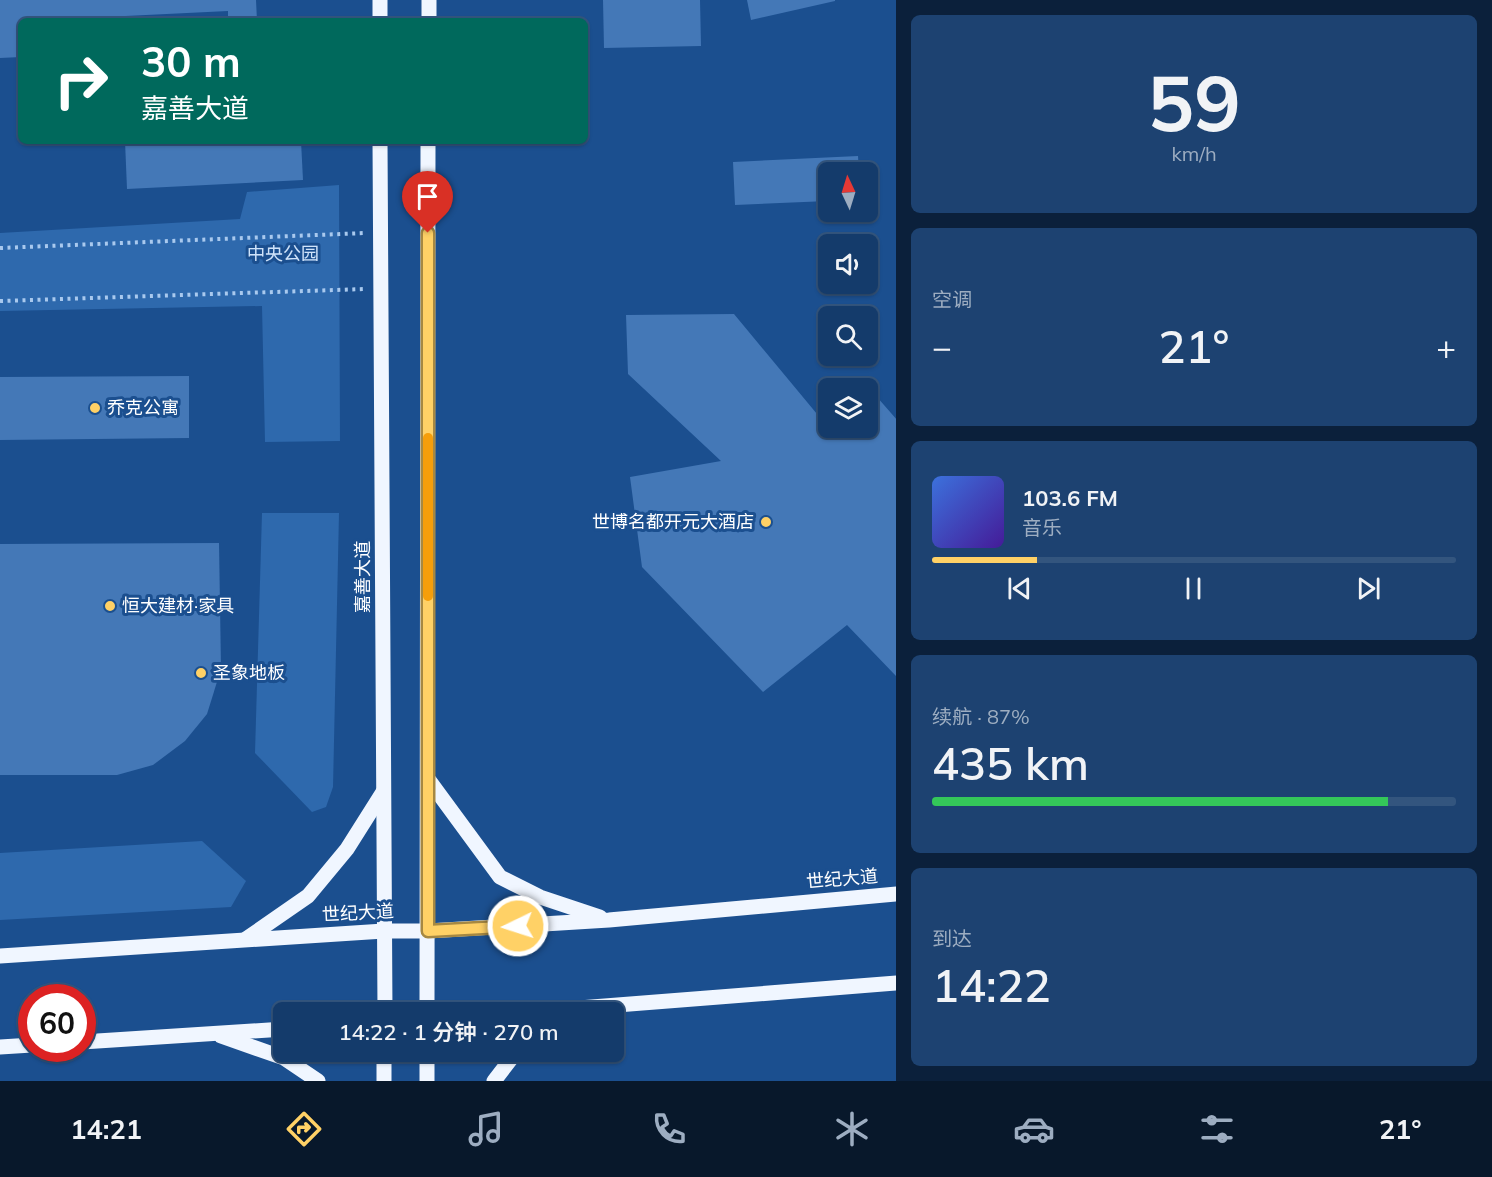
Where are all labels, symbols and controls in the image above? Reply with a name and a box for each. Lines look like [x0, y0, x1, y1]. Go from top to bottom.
text: 30 m [141, 35, 241, 88]
icon: right [42, 42, 120, 120]
text: 59 [1147, 53, 1241, 151]
text: 嘉善大道 [141, 91, 249, 125]
text: km/h [1171, 141, 1217, 166]
north arrow [818, 162, 878, 222]
map controls [818, 162, 878, 438]
pin [402, 171, 453, 233]
icon: arrive [411, 180, 444, 213]
button: sound [818, 234, 878, 294]
park label: 中央公园 [247, 242, 319, 265]
text: 空调 [932, 287, 972, 312]
button: search [818, 306, 878, 366]
text: 21° [1159, 318, 1229, 374]
text: − [932, 326, 952, 367]
text: + [1436, 326, 1456, 367]
button: layers [818, 378, 878, 438]
place label: 乔克公寓 [107, 396, 179, 419]
marker: 乔克公寓 [88, 401, 102, 415]
text: 103.6 FM [1022, 484, 1118, 512]
place label: 世博名都开元大酒店 [592, 510, 754, 533]
marker: 世博名都开元大酒店 [759, 515, 773, 529]
text: 音乐 [1022, 515, 1062, 540]
street label: 嘉善大道 [351, 541, 374, 613]
icon: previous [1003, 572, 1036, 605]
icon: pause [1177, 572, 1210, 605]
icon: next [1352, 572, 1385, 605]
place label: 恒大建材·家具 [122, 594, 234, 617]
marker: 恒大建材·家具 [103, 599, 117, 613]
place label: 圣象地板 [213, 661, 285, 684]
marker: 圣象地板 [194, 666, 208, 680]
text: 续航 · 87% [932, 704, 1030, 729]
text: 435 km [932, 735, 1089, 791]
street label: 世纪大道 [805, 864, 879, 893]
position arrow [486, 894, 550, 958]
street label: 世纪大道 [321, 899, 395, 926]
text: 到达 [932, 926, 972, 951]
text: 14:22 [932, 957, 1051, 1013]
speed limit sign: 60 [18, 984, 96, 1062]
text: 14:22 · 1 分钟 · 270 m [338, 1018, 559, 1046]
icon: directions [283, 1108, 325, 1150]
icon: music [465, 1108, 507, 1150]
icon: phone [648, 1108, 690, 1150]
icon: climate [831, 1108, 873, 1150]
icon: car [1013, 1108, 1055, 1150]
icon: filters [1196, 1108, 1238, 1150]
text: 14:21 [70, 1112, 142, 1146]
text: 21° [1379, 1112, 1422, 1146]

